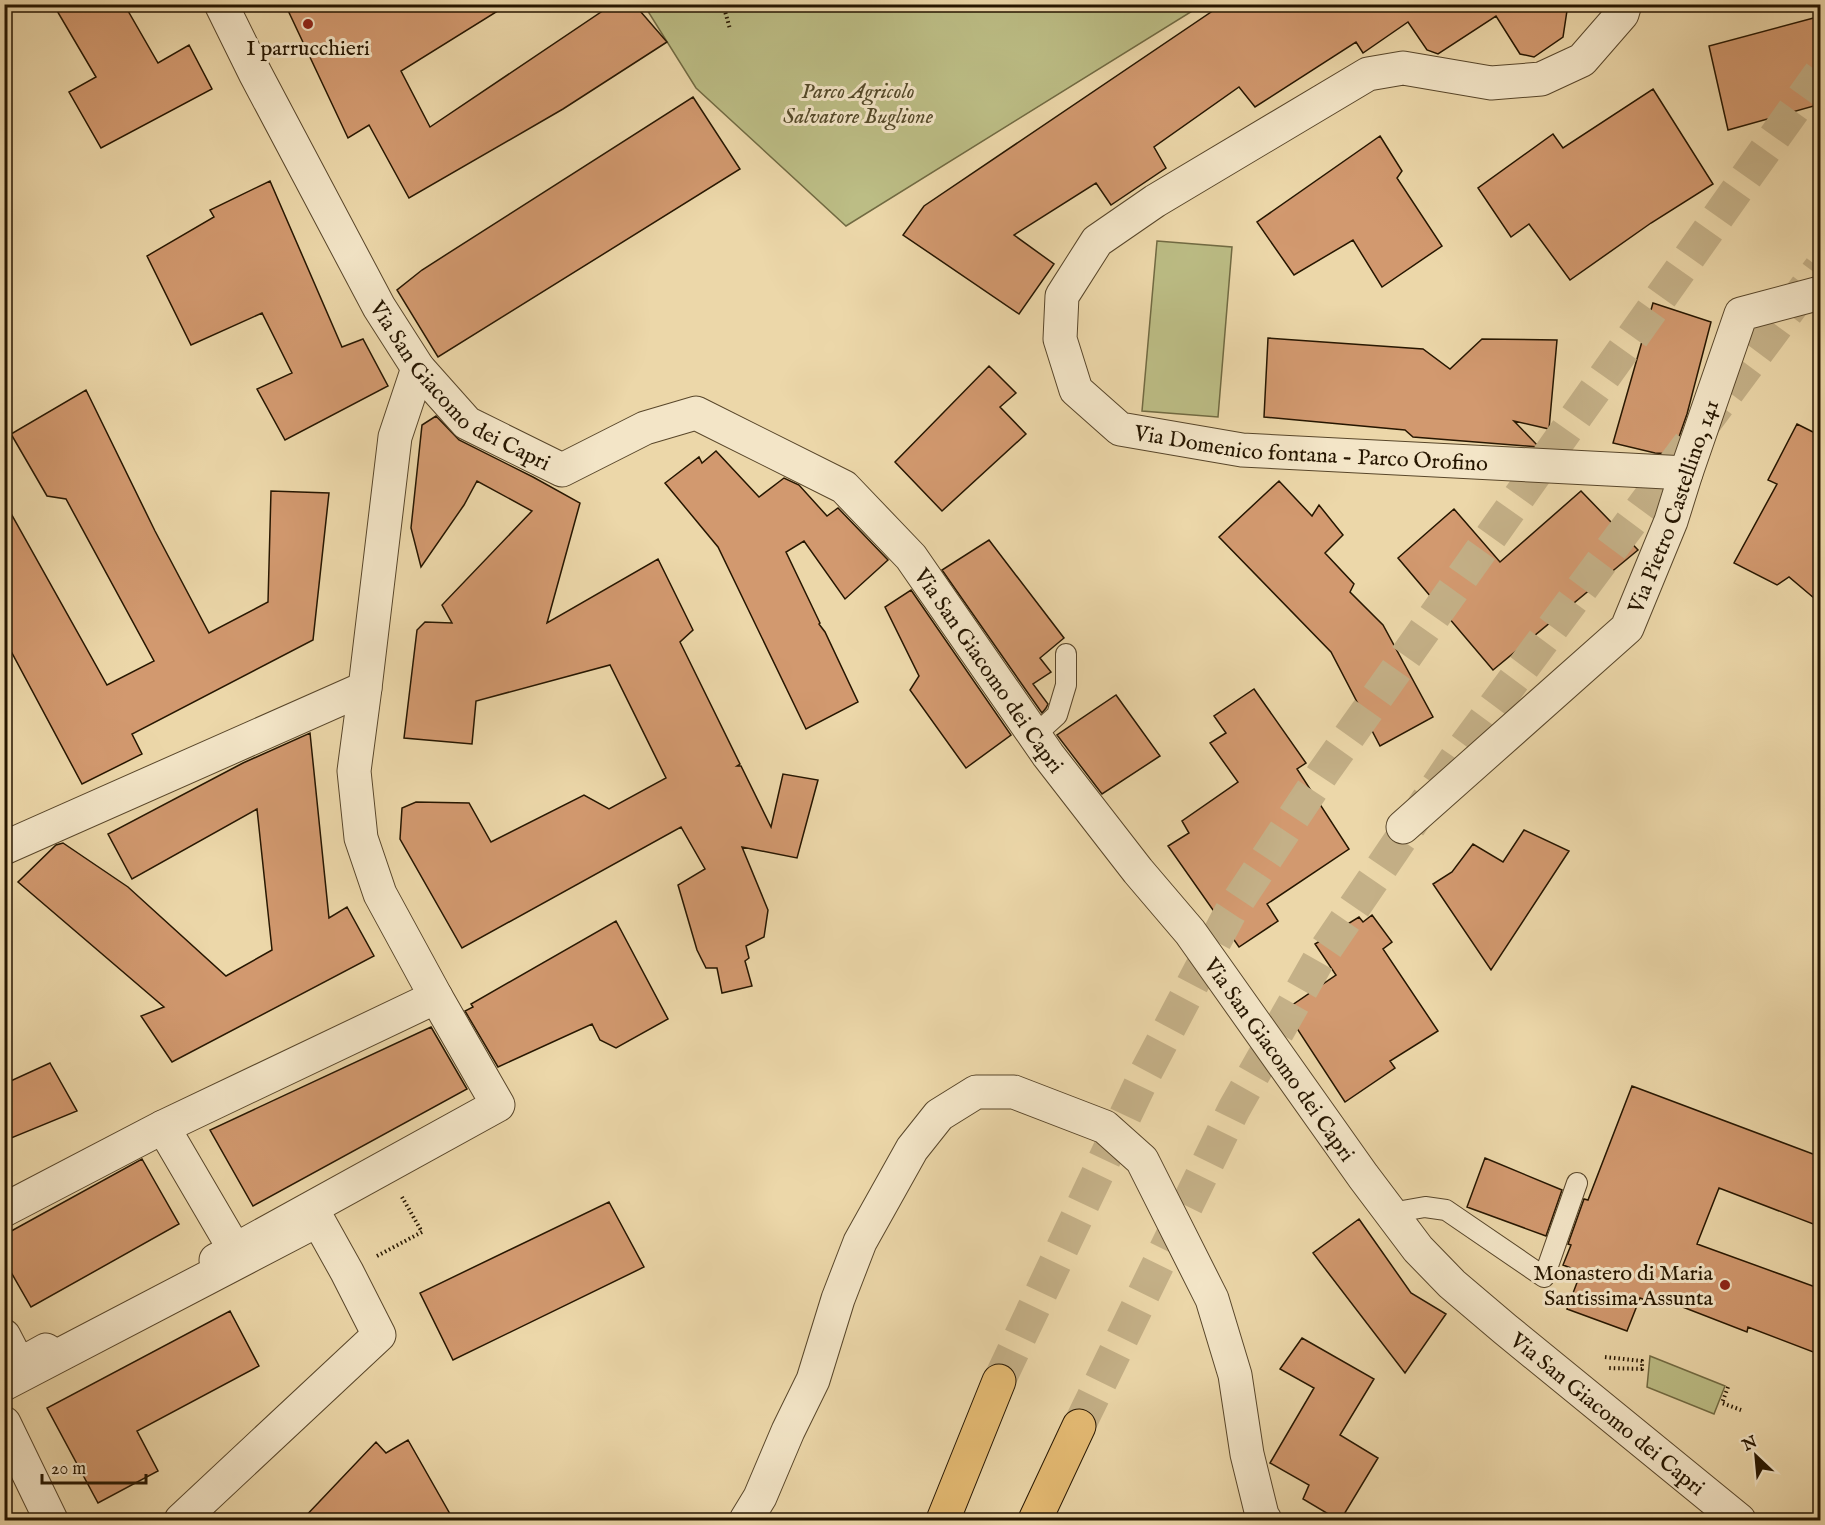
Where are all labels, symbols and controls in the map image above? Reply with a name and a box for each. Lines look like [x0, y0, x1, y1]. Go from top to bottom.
marker: I parrucchieri [301, 17, 315, 31]
place label: I parrucchieri [246, 35, 370, 63]
park label: Parco Agricolo Salvatore Buglione [783, 78, 934, 131]
street label: Via San Giacomo dei Capri [362, 295, 555, 478]
street label: Via Pietro Castellino, 141 [1622, 396, 1726, 619]
street label: Via Domenico fontana - Parco Orofino [1131, 420, 1489, 479]
street label: Via San Giacomo dei Capri [906, 562, 1069, 780]
street label: Via San Giacomo dei Capri [1196, 952, 1360, 1168]
place label: Monastero di Maria Santissima Assunta [1533, 1260, 1713, 1313]
marker: Monastero di Maria Santissima Assunta [1718, 1278, 1732, 1292]
street label: Via San Giacomo dei Capri [1503, 1326, 1710, 1503]
north arrow [1726, 1426, 1786, 1486]
text: N [1739, 1432, 1761, 1457]
scale bar [42, 1447, 146, 1485]
text: 20 m [51, 1458, 86, 1481]

